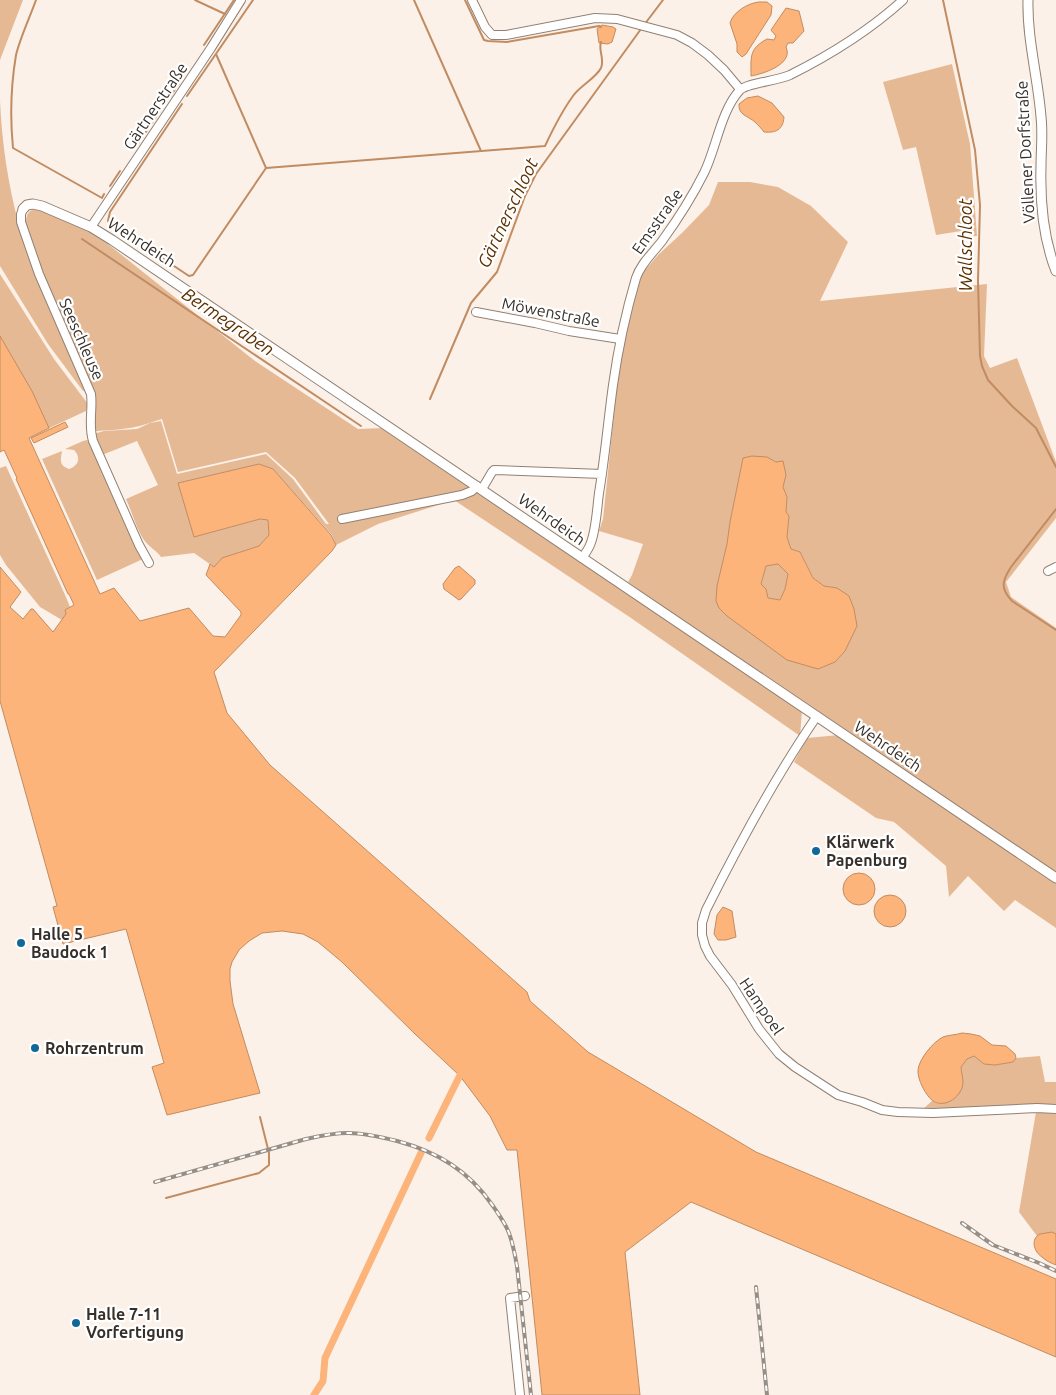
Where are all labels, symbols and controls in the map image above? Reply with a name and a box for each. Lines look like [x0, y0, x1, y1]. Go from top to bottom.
street label: Gärtnerstraße [119, 59, 191, 153]
street label: Völlener Dorfstraße [1012, 80, 1038, 224]
water label: Gärtnerschloot [473, 154, 542, 271]
street label: Emsstraße [628, 185, 686, 257]
water label: Wallschloot [955, 198, 975, 291]
street label: Wehrdeich [105, 213, 179, 271]
water label: Bermegraben [179, 283, 278, 359]
street label: Möwenstraße [500, 294, 602, 330]
street label: Seeschleuse [56, 295, 108, 383]
street label: Wehrdeich [515, 489, 589, 549]
street label: Wehrdeich [851, 717, 925, 775]
place label: Klärwerk Papenburg [826, 833, 908, 869]
marker: Klärwerk Papenburg [810, 845, 822, 857]
place label: Halle 5 Baudock 1 [31, 925, 109, 961]
marker: Halle 5 Baudock 1 [15, 937, 27, 949]
street label: Hampoel [736, 974, 788, 1038]
place label: Rohrzentrum [45, 1039, 144, 1057]
marker: Rohrzentrum [29, 1042, 41, 1054]
place label: Halle 7-11 Vorfertigung [86, 1305, 184, 1341]
marker: Halle 7-11 Vorfertigung [70, 1317, 82, 1329]

